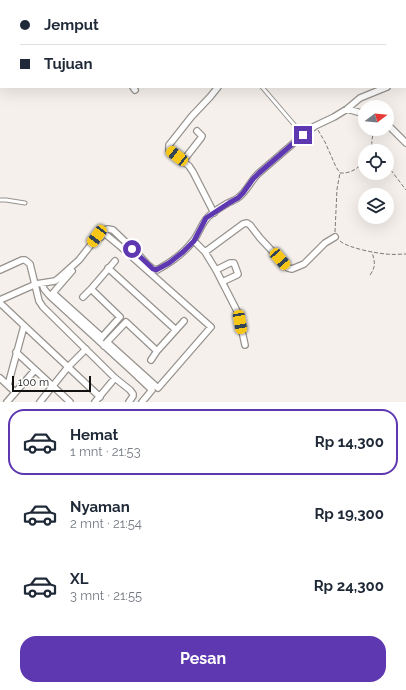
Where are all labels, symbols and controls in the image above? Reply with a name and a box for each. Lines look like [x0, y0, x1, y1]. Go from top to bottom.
text: Jemput [44, 16, 99, 34]
text: Tujuan [44, 55, 93, 73]
north arrow [358, 100, 394, 136]
map controls [358, 100, 394, 224]
route end [294, 126, 312, 144]
car [164, 144, 190, 168]
button: locate [358, 144, 394, 180]
button: layers [358, 188, 394, 224]
car [85, 223, 109, 249]
route start [123, 240, 141, 258]
car [268, 246, 292, 272]
car [232, 309, 248, 335]
scale bar [12, 374, 91, 393]
text: 100 m [18, 376, 49, 389]
icon: car [22, 424, 58, 460]
text: Hemat [70, 426, 118, 444]
text: Rp 14,300 [315, 433, 384, 451]
text: 1 mnt · 21:53 [70, 444, 141, 459]
icon: car [22, 496, 58, 532]
text: Nyaman [70, 498, 130, 516]
text: Rp 19,300 [314, 505, 384, 523]
text: 2 mnt · 21:54 [70, 516, 142, 531]
icon: car [22, 568, 58, 604]
text: XL [70, 570, 88, 588]
text: Rp 24,300 [314, 577, 384, 595]
text: 3 mnt · 21:55 [70, 588, 142, 603]
button: Pesan [20, 636, 386, 682]

